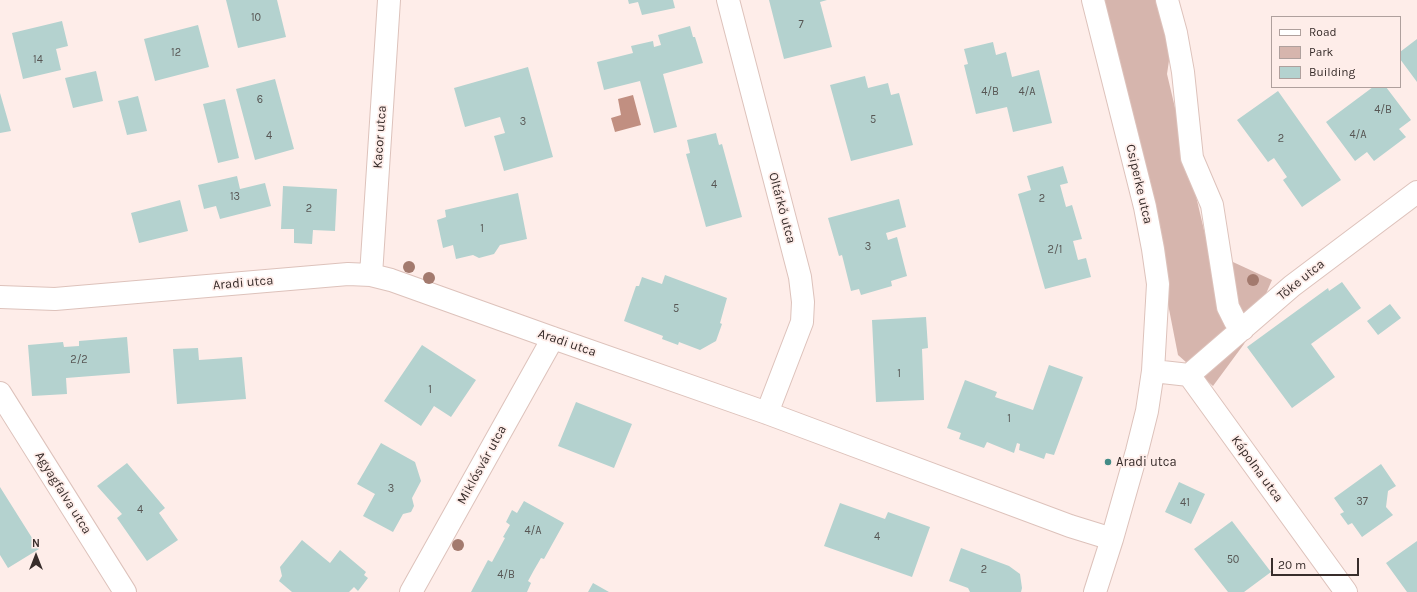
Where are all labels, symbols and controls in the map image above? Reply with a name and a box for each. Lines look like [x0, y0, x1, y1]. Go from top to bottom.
house number: 10 [251, 11, 261, 25]
legend [1271, 16, 1401, 88]
house number: 7 [798, 18, 804, 32]
text: Road [1309, 25, 1337, 39]
text: Park [1309, 45, 1333, 59]
house number: 12 [171, 46, 181, 60]
house number: 14 [33, 53, 43, 67]
text: Building [1309, 65, 1355, 79]
house number: 4/B [981, 85, 999, 99]
house number: 4/A [1018, 85, 1036, 99]
house number: 6 [257, 93, 263, 107]
house number: 4/B [1374, 103, 1392, 117]
street label: Kacor utca [370, 105, 390, 169]
house number: 5 [870, 113, 876, 127]
house number: 3 [520, 115, 526, 129]
house number: 4/A [1349, 128, 1367, 142]
house number: 4 [266, 129, 272, 143]
house number: 2 [1278, 132, 1284, 146]
street label: Csiperke utca [1122, 143, 1156, 225]
street label: Oltárkő utca [765, 171, 799, 245]
house number: 4 [711, 178, 717, 192]
house number: 13 [230, 190, 240, 204]
house number: 2 [1039, 192, 1045, 206]
house number: 2 [306, 202, 312, 216]
house number: 1 [480, 222, 484, 236]
house number: 3 [865, 240, 871, 254]
house number: 2/1 [1048, 243, 1062, 257]
street label: Tőke utca [1274, 256, 1328, 304]
street label: Aradi utca [212, 273, 274, 293]
house number: 5 [673, 302, 679, 316]
street label: Aradi utca [536, 326, 598, 360]
house number: 2/2 [70, 353, 88, 367]
house number: 1 [897, 367, 901, 381]
house number: 1 [428, 383, 432, 397]
house number: 1 [1007, 412, 1011, 426]
street label: Miklósvár utca [454, 423, 510, 507]
street label: Kápolna utca [1228, 433, 1286, 505]
street label: Agyagfalva utca [31, 449, 95, 537]
place label: Aradi utca [1116, 454, 1177, 470]
marker: Aradi utca [1103, 457, 1113, 467]
house number: 3 [388, 482, 394, 496]
house number: 37 [1356, 495, 1368, 509]
house number: 41 [1180, 496, 1190, 510]
house number: 4 [137, 503, 143, 517]
house number: 4/A [524, 524, 542, 538]
house number: 4 [874, 530, 880, 544]
north arrow [16, 536, 56, 576]
text: N [32, 537, 40, 550]
scale bar [1273, 550, 1361, 576]
house number: 50 [1227, 553, 1239, 567]
text: 20 m [1278, 558, 1306, 572]
house number: 2 [981, 563, 987, 577]
house number: 4/B [497, 568, 515, 582]

